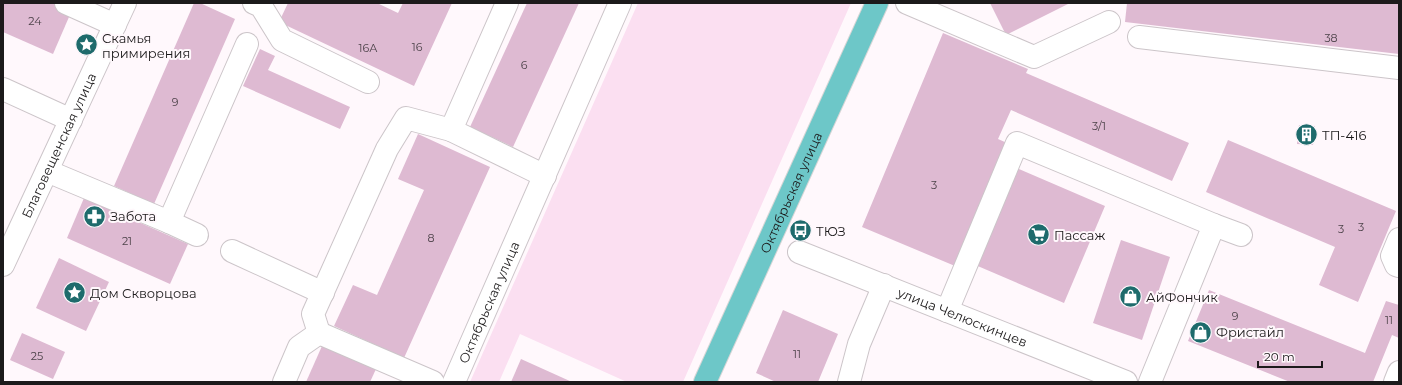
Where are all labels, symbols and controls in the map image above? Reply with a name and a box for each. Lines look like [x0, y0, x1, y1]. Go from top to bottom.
house number: 24 [28, 14, 42, 28]
place label: Скамья примирения [102, 30, 190, 61]
house number: 38 [1324, 31, 1338, 45]
place icon: Скамья примирения [74, 32, 100, 58]
house number: 16 [412, 40, 423, 54]
house number: 16А [359, 41, 378, 55]
house number: 6 [521, 58, 528, 72]
street label: Благовещенская улица [18, 70, 99, 221]
house number: 9 [172, 95, 179, 109]
house number: 3/1 [1092, 119, 1106, 133]
building icon: ТП-416 [1293, 122, 1319, 148]
place label: ТП-416 [1322, 127, 1366, 143]
street label: Октябрьская улица [756, 129, 825, 256]
house number: 3 [931, 178, 937, 192]
pharmacy icon: Забота [81, 203, 107, 229]
place label: Забота [110, 208, 156, 224]
bus stop icon: ТЮЗ [787, 218, 813, 244]
house number: 3 [1358, 220, 1364, 234]
supermarket icon: Пассаж [1026, 222, 1052, 248]
house number: 3 [1338, 222, 1344, 236]
place label: ТЮЗ [816, 223, 846, 239]
place label: Пассаж [1054, 227, 1105, 243]
house number: 8 [427, 231, 435, 245]
house number: 21 [122, 234, 132, 248]
street label: Октябрьская улица [455, 239, 523, 366]
place icon: Дом Скворцова [62, 280, 88, 306]
street label: улица Челюскинцев [894, 284, 1030, 350]
shop icon: АйФончик [1118, 284, 1144, 310]
place label: Дом Скворцова [90, 285, 197, 301]
place label: АйФончик [1146, 289, 1218, 305]
house number: 9 [1232, 309, 1239, 323]
house number: 11 [1385, 313, 1393, 327]
shop icon: Фристайл [1187, 319, 1213, 345]
place label: Фристайл [1216, 324, 1284, 340]
scale bar [1258, 343, 1322, 369]
house number: 11 [793, 347, 801, 361]
house number: 25 [31, 349, 43, 363]
text: 20 m [1264, 349, 1295, 364]

